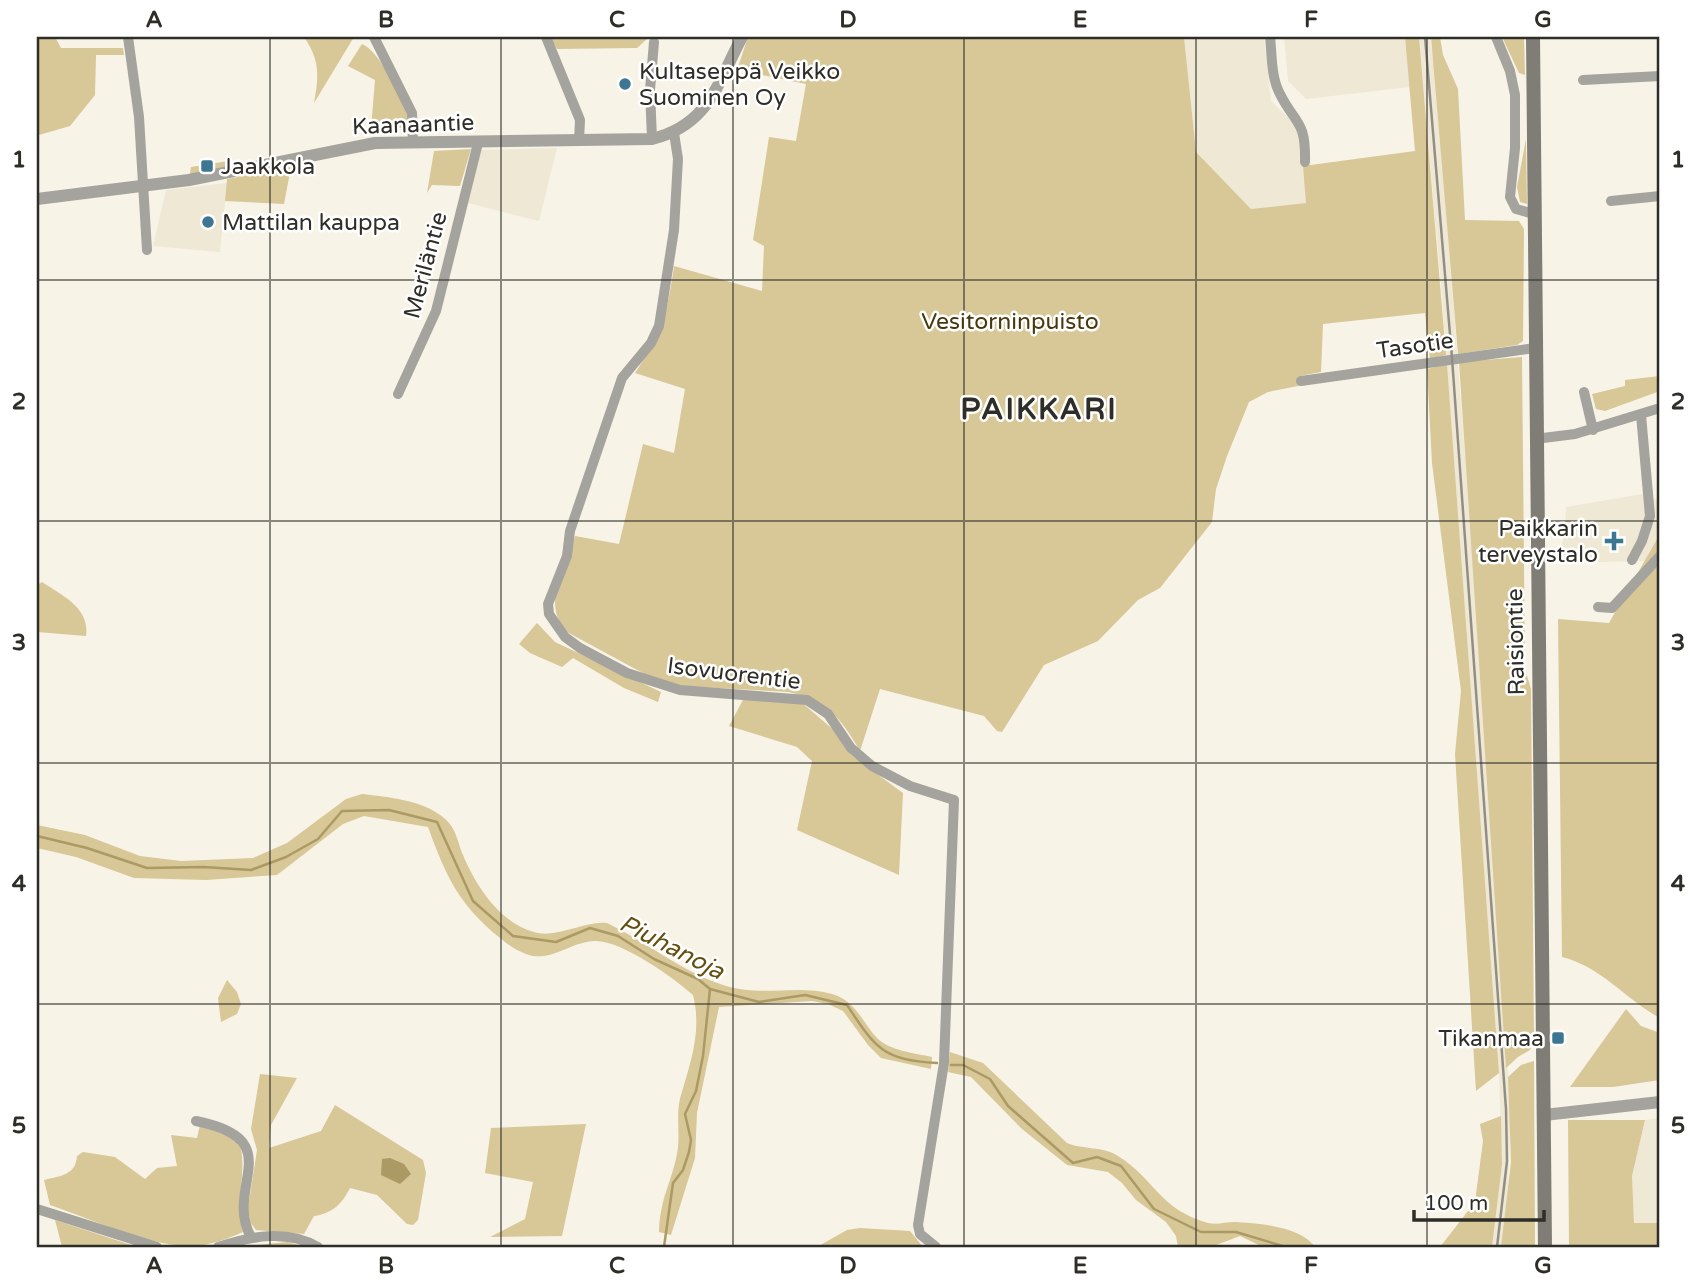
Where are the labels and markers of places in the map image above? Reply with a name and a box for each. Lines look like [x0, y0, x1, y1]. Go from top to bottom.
place label: Kultaseppä Veikko Suominen Oy [639, 58, 840, 112]
marker: Kultaseppä Veikko Suominen Oy [617, 76, 633, 92]
place label: Jaakkola [221, 153, 315, 181]
marker: Jaakkola [199, 158, 215, 174]
place label: Mattilan kauppa [222, 209, 400, 237]
marker: Mattilan kauppa [200, 214, 216, 230]
place label: Paikkarin terveystalo [1478, 515, 1598, 569]
marker: Paikkarin terveystalo [1604, 531, 1624, 551]
place label: Tikanmaa [1438, 1025, 1544, 1053]
marker: Tikanmaa [1550, 1030, 1566, 1046]

